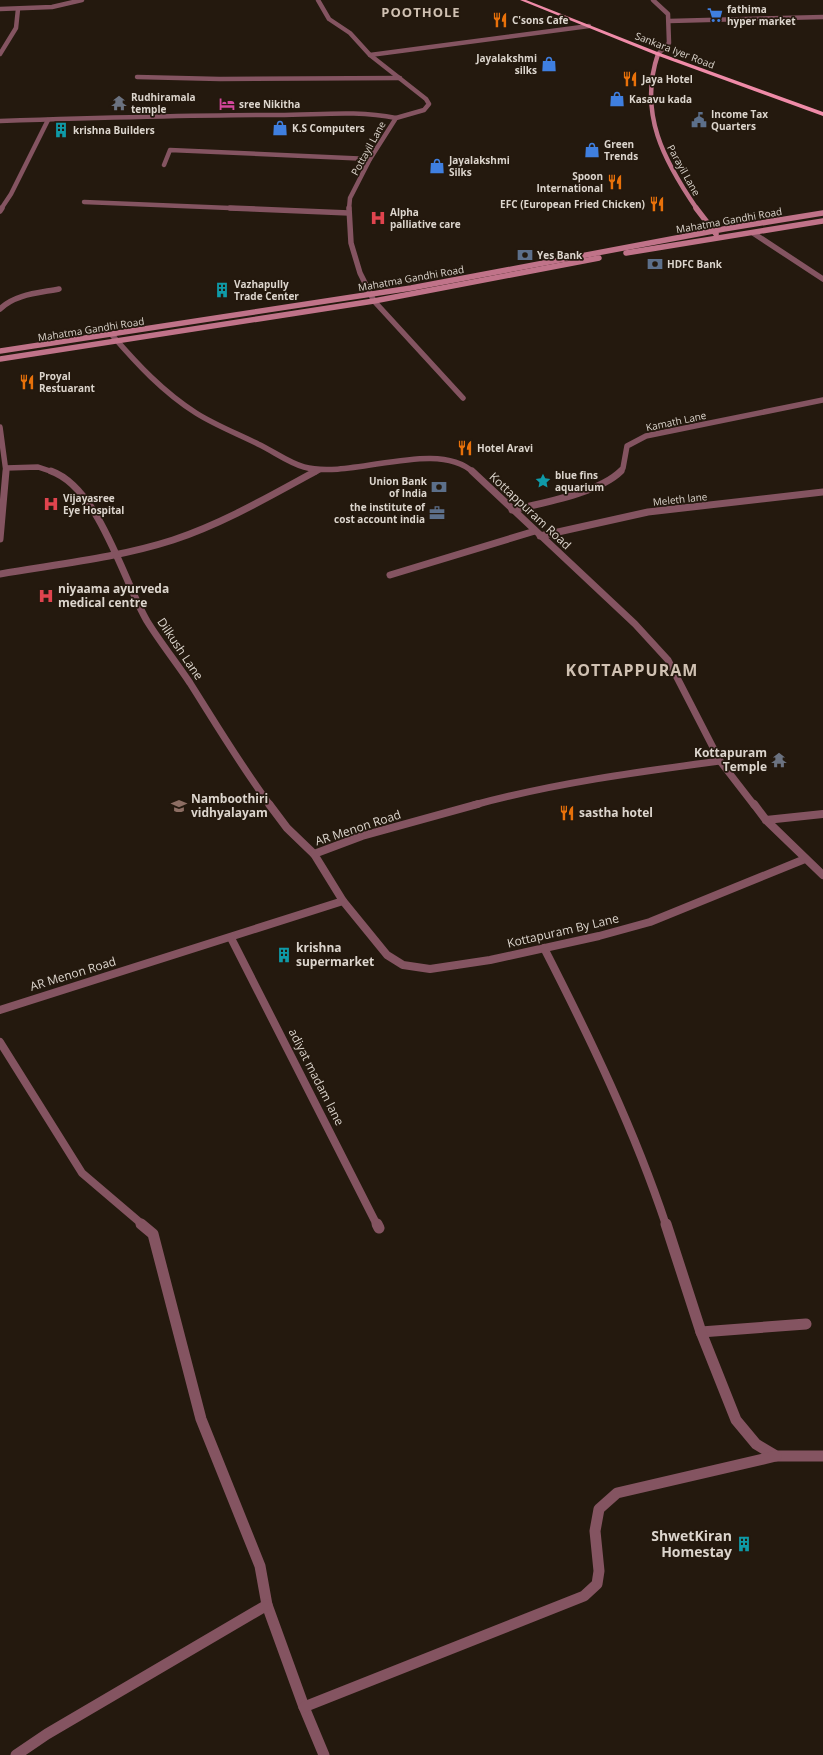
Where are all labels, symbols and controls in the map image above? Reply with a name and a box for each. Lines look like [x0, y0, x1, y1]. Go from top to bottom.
place label: fathima hyper market [727, 2, 796, 28]
district label: POOTHOLE [381, 3, 461, 21]
supermarket icon: fathima hyper market [706, 6, 724, 24]
restaurant icon: C'sons Cafe [491, 11, 509, 29]
place label: C'sons Cafe [512, 13, 569, 27]
street label: Sankara Iyer Road [633, 28, 717, 72]
place label: Jayalakshmi silks [475, 51, 537, 77]
shop icon: Jayalakshmi silks [540, 55, 558, 73]
restaurant icon: Jaya Hotel [621, 70, 639, 88]
place label: Jaya Hotel [641, 72, 693, 86]
place label: Rudhiramala temple [131, 90, 196, 116]
shop icon: Kasavu kada [608, 90, 626, 108]
place label: Kasavu kada [629, 92, 692, 106]
temple icon: Rudhiramala temple [110, 94, 128, 112]
hotel icon: sree Nikitha [218, 95, 236, 113]
place label: sree Nikitha [239, 97, 300, 111]
place label: Income Tax Quarters [711, 107, 768, 133]
public building icon: Income Tax Quarters [690, 111, 708, 129]
street label: Pottayil Lane [347, 118, 389, 178]
shop icon: K.S Computers [271, 119, 289, 137]
building icon: krishna Builders [52, 121, 70, 139]
place label: K.S Computers [292, 121, 365, 135]
place label: krishna Builders [73, 123, 155, 137]
place label: Green Trends [604, 137, 638, 163]
shop icon: Green Trends [583, 141, 601, 159]
street label: Parayil Lane [664, 142, 704, 198]
place label: Jayalakshmi Silks [448, 153, 510, 179]
shop icon: Jayalakshmi Silks [428, 157, 446, 175]
place label: Spoon International [536, 169, 603, 195]
restaurant icon: Spoon International [606, 173, 624, 191]
restaurant icon: EFC (European Fried Chicken) [648, 195, 666, 213]
place label: EFC (European Fried Chicken) [500, 197, 645, 211]
street label: Mahatma Gandhi Road [675, 204, 783, 236]
place label: Alpha palliative care [390, 205, 461, 231]
hospital icon: Alpha palliative care [369, 209, 387, 227]
bank icon: Yes Bank [516, 246, 534, 264]
place label: Yes Bank [537, 248, 583, 262]
bank icon: HDFC Bank [646, 255, 664, 273]
place label: HDFC Bank [667, 257, 723, 271]
street label: Mahatma Gandhi Road [357, 262, 465, 294]
place label: Vazhapully Trade Center [234, 277, 299, 303]
building icon: Vazhapully Trade Center [213, 281, 231, 299]
street label: Mahatma Gandhi Road [37, 314, 145, 344]
place label: Proyal Restuarant [39, 369, 96, 395]
restaurant icon: Proyal Restuarant [18, 373, 36, 391]
street label: Kamath Lane [645, 408, 708, 434]
restaurant icon: Hotel Aravi [456, 439, 474, 457]
place label: Hotel Aravi [477, 441, 533, 455]
street label: Kottappuram Road [486, 468, 575, 553]
place label: blue fins aquarium [555, 468, 604, 494]
place icon: blue fins aquarium [534, 472, 552, 490]
place label: Union Bank of India [369, 474, 428, 500]
bank icon: Union Bank of India [430, 478, 448, 496]
street label: Meleth lane [652, 489, 708, 509]
place label: Vijayasree Eye Hospital [63, 491, 124, 517]
hospital icon: Vijayasree Eye Hospital [42, 495, 60, 513]
place label: the institute of cost account india [334, 500, 426, 526]
office icon: the institute of cost account india [428, 504, 446, 522]
place label: niyaama ayurveda medical centre [58, 580, 169, 611]
hospital icon: niyaama ayurveda medical centre [37, 587, 55, 605]
street label: Dilkush Lane [153, 614, 208, 683]
district label: KOTTAPPURAM [566, 659, 698, 681]
place label: Kottapuram Temple [694, 744, 767, 775]
temple icon: Kottapuram Temple [770, 751, 788, 769]
place label: Namboothiri vidhyalayam [191, 790, 268, 821]
school or university icon: Namboothiri vidhyalayam [170, 797, 188, 815]
restaurant icon: sastha hotel [558, 804, 576, 822]
place label: sastha hotel [579, 804, 653, 821]
street label: AR Menon Road [313, 806, 403, 849]
street label: Kottapuram By Lane [505, 909, 621, 952]
place label: krishna supermarket [296, 939, 374, 970]
building icon: krishna supermarket [275, 946, 293, 964]
street label: AR Menon Road [28, 952, 118, 995]
street label: adiyat madam lane [285, 1025, 348, 1128]
place label: ShwetKiran Homestay [651, 1526, 732, 1561]
building icon: ShwetKiran Homestay [735, 1535, 753, 1553]

